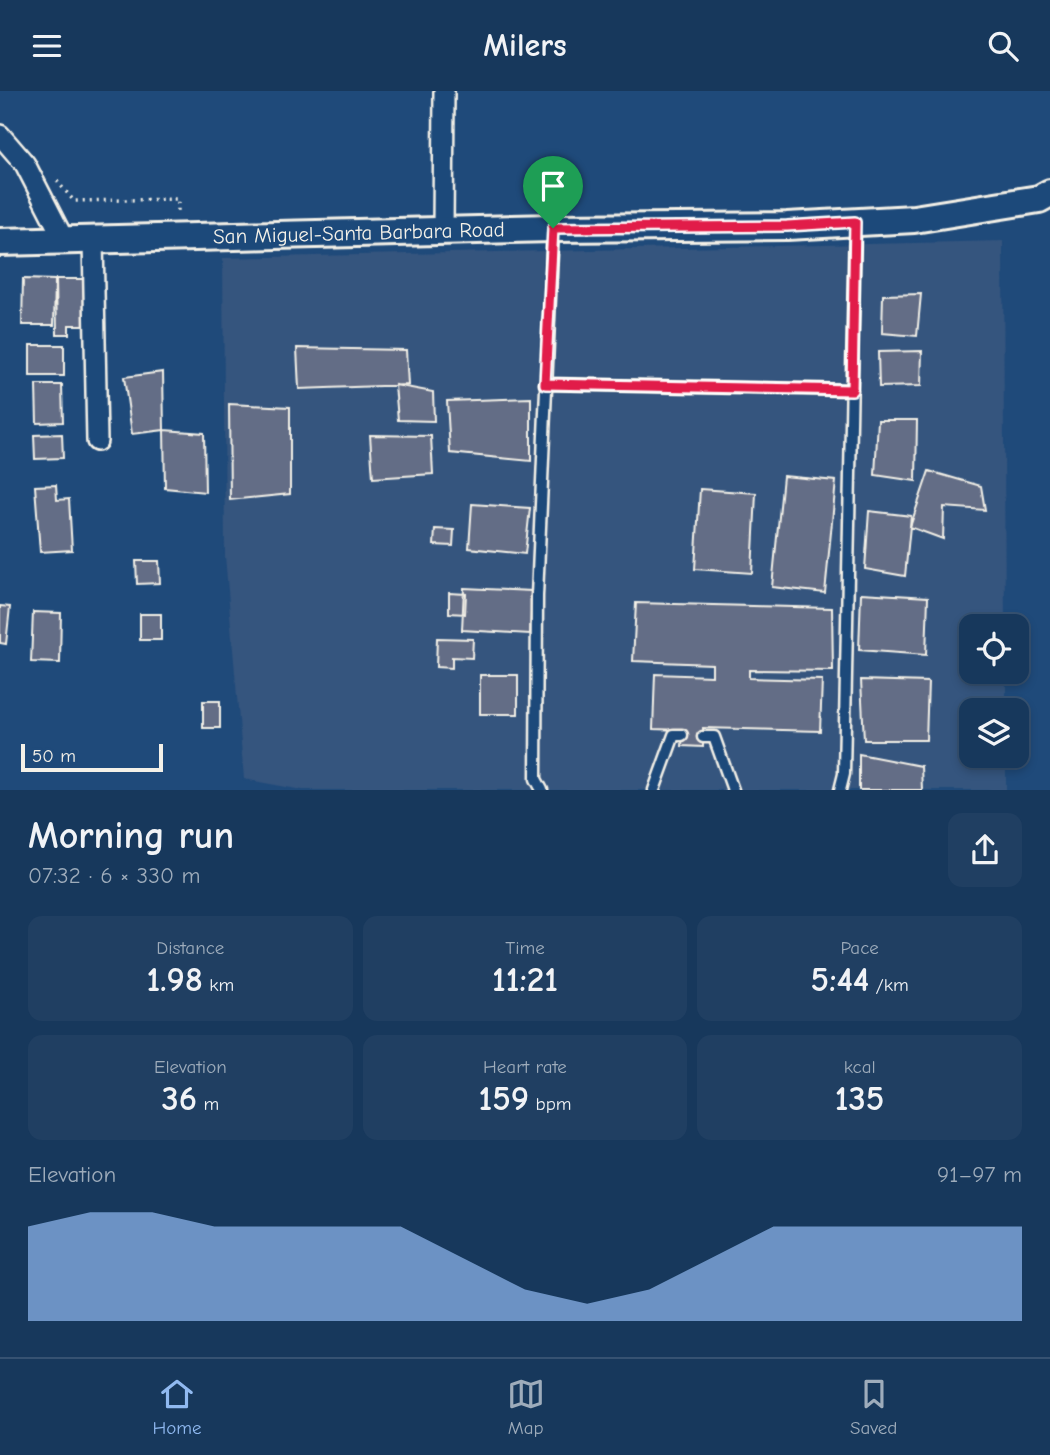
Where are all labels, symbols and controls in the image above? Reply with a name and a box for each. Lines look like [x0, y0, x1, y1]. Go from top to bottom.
icon: menu [28, 27, 66, 65]
text: Milers [483, 27, 567, 64]
icon: search [984, 27, 1022, 65]
pin [523, 156, 583, 228]
icon: arrive [534, 167, 572, 205]
street label: San Miguel-Santa Barbara Road [213, 217, 505, 249]
map controls [959, 614, 1029, 768]
button: locate [959, 614, 1029, 684]
button: layers [959, 698, 1029, 768]
scale bar [21, 741, 163, 773]
text: 50 m [32, 745, 76, 767]
button: share [948, 813, 1022, 887]
text: Morning run [28, 814, 234, 858]
text: 07:32 · 6 × 330 m [28, 862, 201, 889]
text: Distance [156, 937, 224, 959]
text: Time [505, 937, 545, 959]
text: Pace [840, 937, 879, 959]
text: 1.98 [147, 959, 203, 1000]
text: 11:21 [492, 959, 558, 1000]
text: 5:44 [811, 959, 869, 1000]
text: km [203, 974, 234, 996]
text: /km [869, 974, 909, 996]
text: Elevation [154, 1056, 227, 1078]
text: Heart rate [483, 1056, 567, 1078]
text: kcal [844, 1056, 876, 1078]
text: 36 [162, 1078, 197, 1119]
text: 159 [479, 1078, 529, 1119]
text: 135 [835, 1078, 884, 1119]
text: m [197, 1093, 219, 1115]
text: bpm [529, 1093, 571, 1115]
text: Elevation [28, 1161, 116, 1188]
text: 91–97 m [937, 1161, 1022, 1188]
tab: Home [153, 1375, 202, 1439]
tab: Map [507, 1375, 545, 1439]
tab: Saved [850, 1375, 897, 1439]

